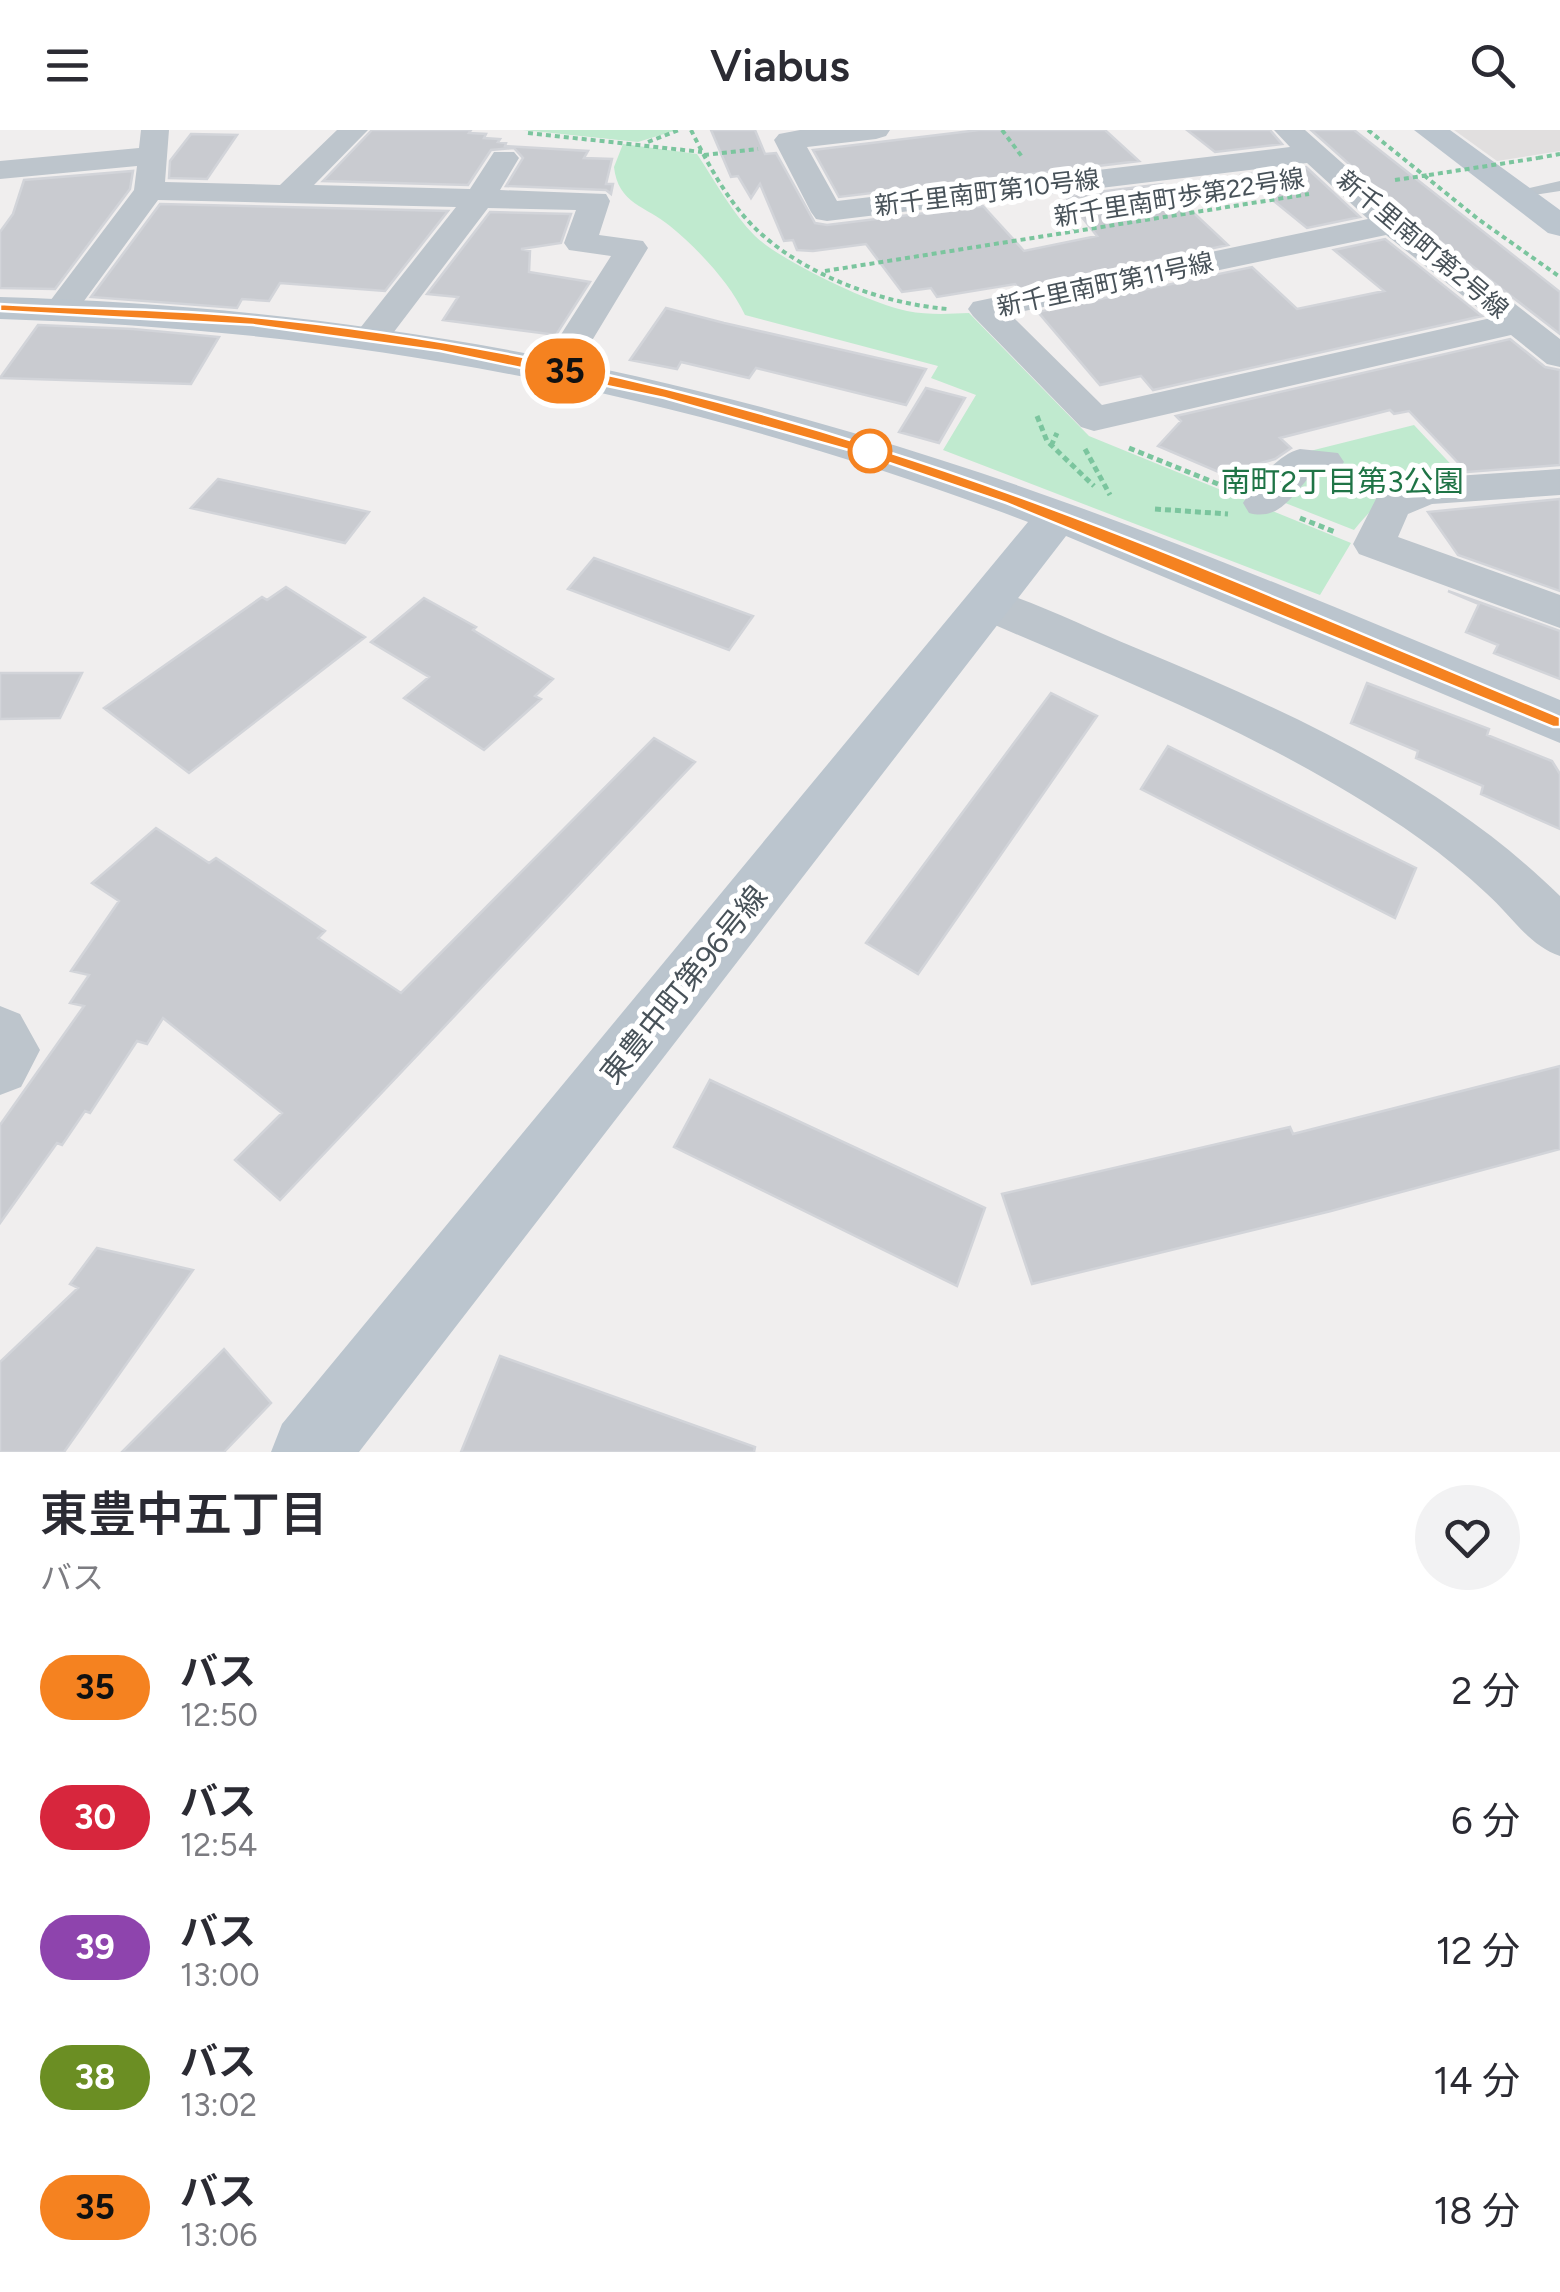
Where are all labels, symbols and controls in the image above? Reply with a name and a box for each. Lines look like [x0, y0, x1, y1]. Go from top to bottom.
icon: menu [40, 38, 95, 93]
text: Viabus [710, 38, 850, 92]
icon: search [1465, 38, 1520, 93]
street label: 新千里南町歩第22号線 [1052, 162, 1306, 232]
street label: 新千里南町第10号線 [873, 163, 1101, 221]
street label: 新千里南町第2号線 [1331, 164, 1515, 324]
street label: 新千里南町第11号線 [994, 246, 1216, 322]
line badge: 35 [520, 338, 610, 404]
text: 35 [545, 350, 585, 392]
unlabelled marker [849, 430, 891, 472]
park label: 南町2丁目第3公園 [1220, 463, 1464, 500]
street label: 東豊中町第96号線 [592, 878, 775, 1091]
text: 東豊中五丁目 [40, 1485, 328, 1543]
button: heart [1415, 1485, 1520, 1590]
text: バス [40, 1559, 104, 1597]
text: バス [180, 1649, 256, 1695]
text: 35 [75, 1666, 115, 1708]
text: 2 分 [1451, 1668, 1520, 1714]
text: 12:50 [180, 1696, 258, 1734]
text: バス [180, 1779, 256, 1825]
text: 30 [74, 1796, 116, 1838]
text: 6 分 [1451, 1798, 1520, 1844]
text: 12:54 [180, 1826, 257, 1864]
text: バス [180, 1909, 256, 1955]
text: 39 [75, 1926, 115, 1968]
text: 12 分 [1436, 1928, 1520, 1974]
text: 13:00 [180, 1956, 260, 1994]
text: バス [180, 2039, 256, 2085]
text: 38 [75, 2056, 115, 2098]
text: 14 分 [1433, 2058, 1520, 2104]
text: 13:02 [180, 2086, 257, 2124]
text: バス [180, 2169, 256, 2215]
text: 35 [75, 2186, 115, 2228]
text: 18 分 [1434, 2188, 1520, 2234]
text: 13:06 [180, 2216, 257, 2254]

